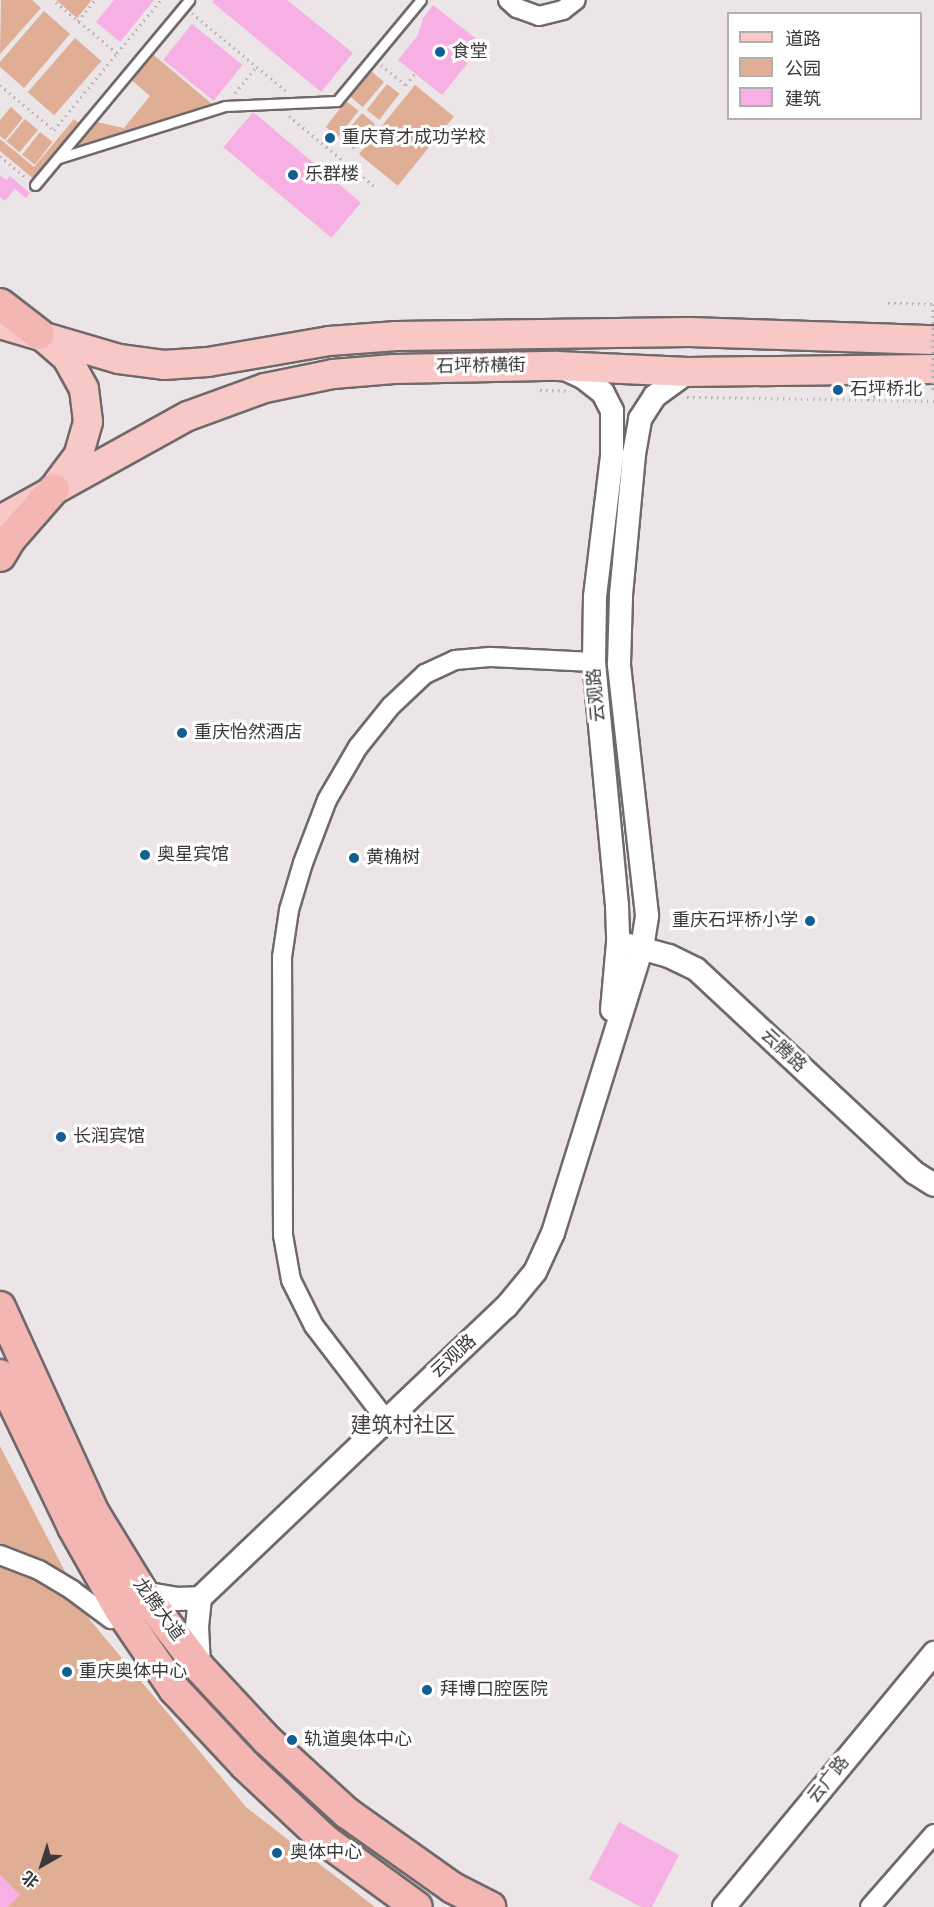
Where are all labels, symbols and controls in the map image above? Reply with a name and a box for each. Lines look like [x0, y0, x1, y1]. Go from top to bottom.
legend [727, 12, 922, 120]
text: 道路 [785, 31, 821, 49]
place label: 食堂 [452, 41, 488, 63]
marker: 食堂 [433, 45, 447, 59]
text: 公园 [785, 61, 821, 79]
text: 建筑 [785, 91, 821, 109]
place label: 重庆育才成功学校 [342, 127, 486, 149]
marker: 重庆育才成功学校 [323, 131, 337, 145]
place label: 乐群楼 [305, 164, 359, 186]
marker: 乐群楼 [286, 168, 300, 182]
street label: 石坪桥横街 [436, 355, 526, 379]
place label: 石坪桥北 [850, 379, 922, 401]
marker: 石坪桥北 [831, 383, 845, 397]
street label: 云观路 [584, 667, 610, 723]
place label: 重庆怡然酒店 [194, 722, 302, 744]
marker: 重庆怡然酒店 [175, 726, 189, 740]
place label: 奥星宾馆 [157, 844, 229, 866]
place label: 黄桷树 [366, 847, 420, 869]
marker: 奥星宾馆 [138, 848, 152, 862]
marker: 黄桷树 [347, 851, 361, 865]
place label: 重庆石坪桥小学 [672, 910, 798, 932]
marker: 重庆石坪桥小学 [803, 914, 817, 928]
street label: 云腾路 [756, 1025, 810, 1077]
place label: 长润宾馆 [73, 1126, 145, 1148]
marker: 长润宾馆 [54, 1130, 68, 1144]
street label: 云观路 [427, 1331, 481, 1383]
district label: 建筑村社区 [351, 1413, 455, 1439]
street label: 龙腾大道 [128, 1575, 188, 1645]
place label: 重庆奥体中心 [79, 1661, 187, 1683]
marker: 重庆奥体中心 [60, 1665, 74, 1679]
place label: 拜博口腔医院 [440, 1679, 548, 1701]
marker: 拜博口腔医院 [418, 1681, 436, 1699]
place label: 轨道奥体中心 [304, 1729, 412, 1751]
marker: 轨道奥体中心 [285, 1733, 299, 1747]
street label: 云广路 [804, 1752, 854, 1808]
north arrow [12, 1835, 72, 1895]
place label: 奥体中心 [290, 1842, 362, 1864]
marker: 奥体中心 [268, 1844, 286, 1862]
text: 北 [19, 1868, 42, 1890]

